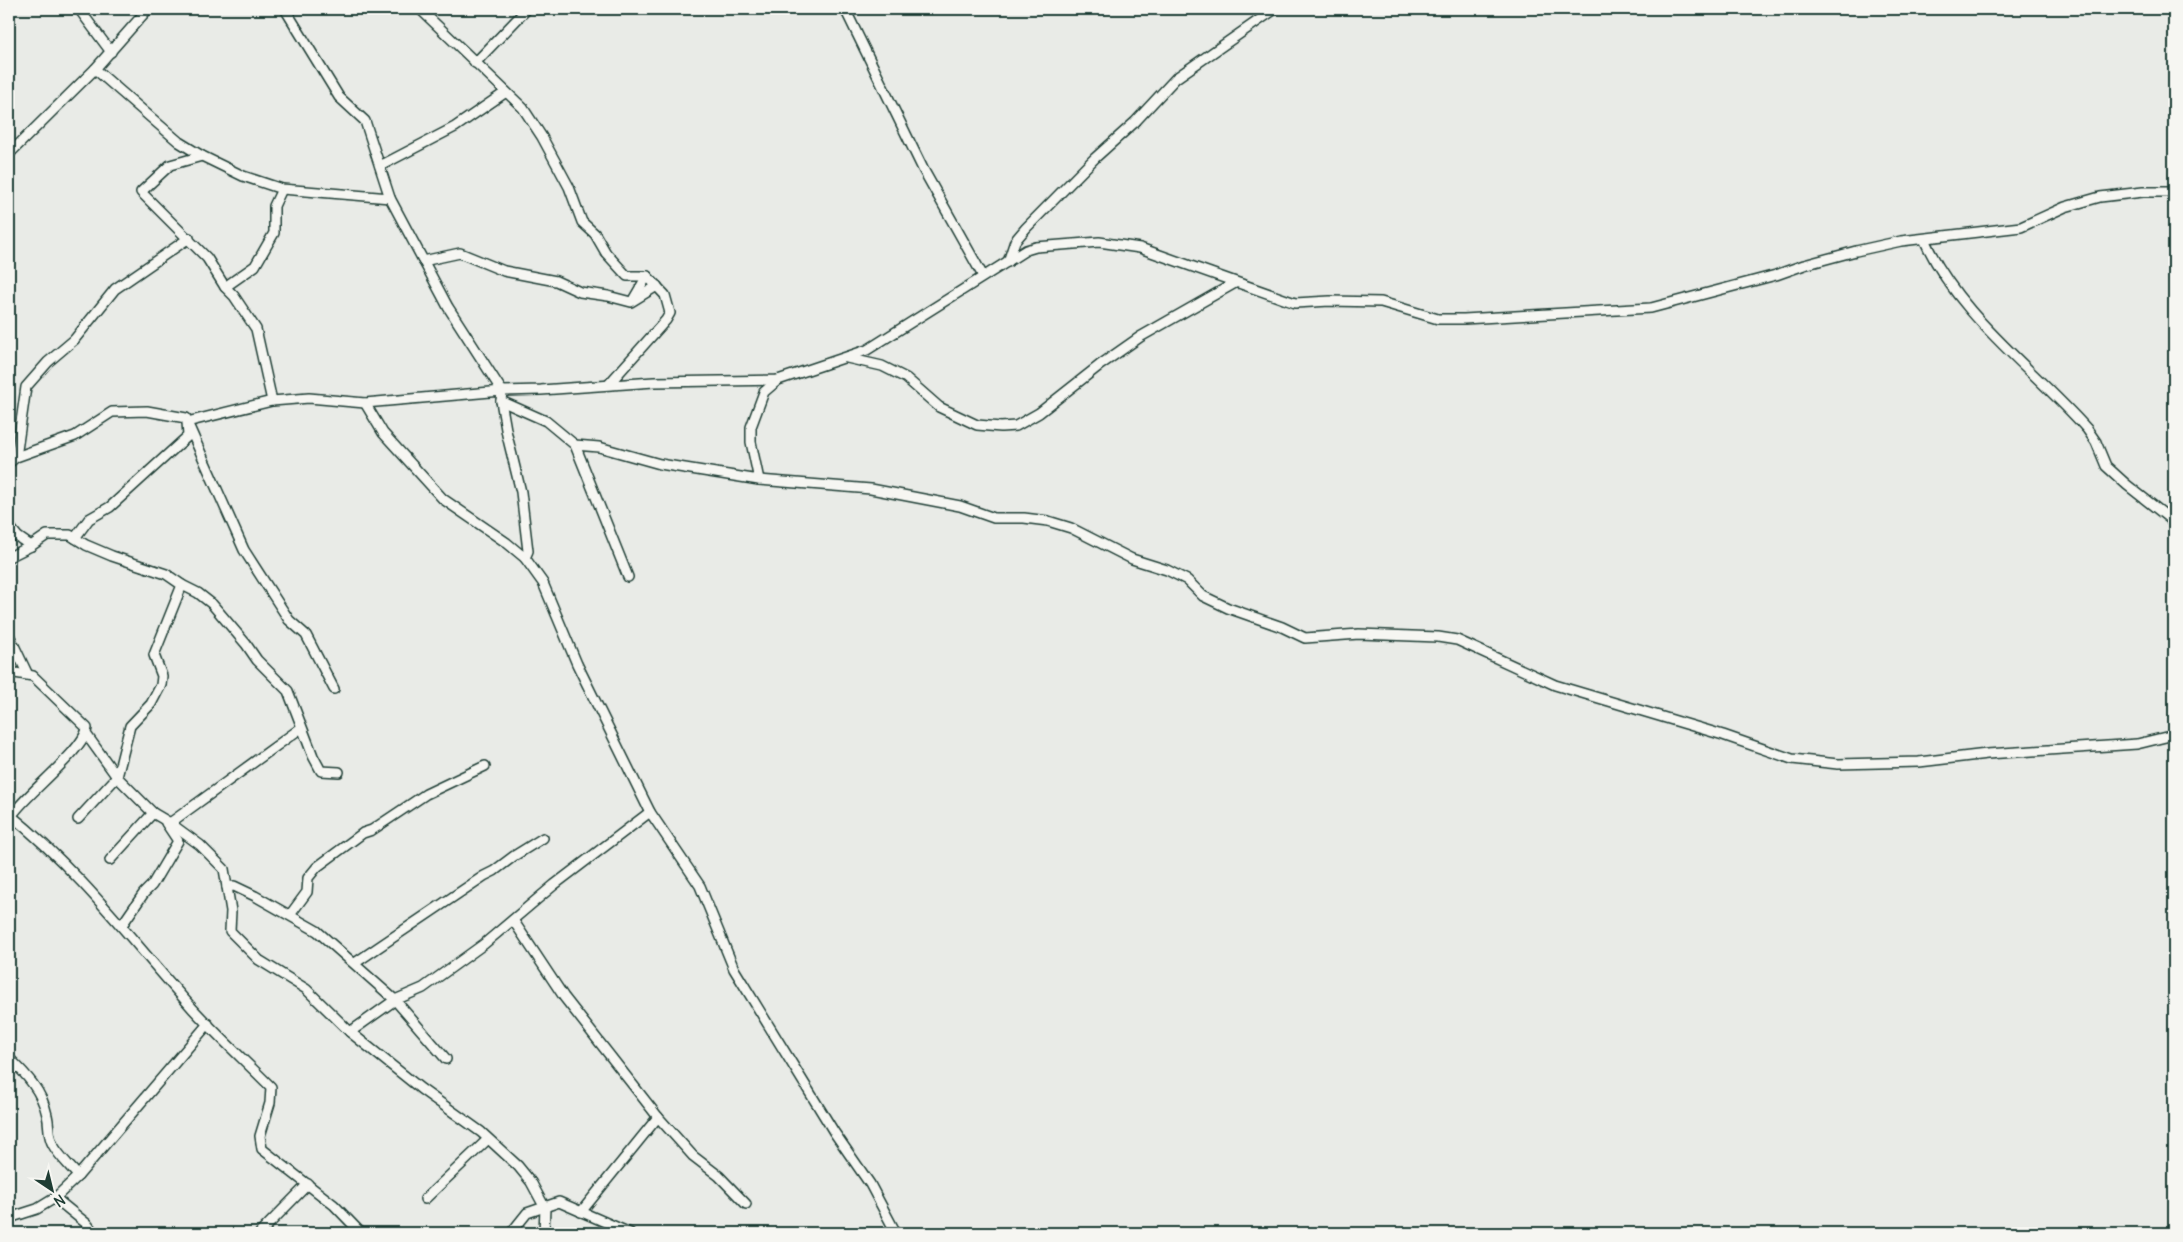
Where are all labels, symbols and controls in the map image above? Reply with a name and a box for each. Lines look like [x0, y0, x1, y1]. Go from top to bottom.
north arrow [28, 1164, 78, 1214]
text: N [50, 1190, 69, 1211]

